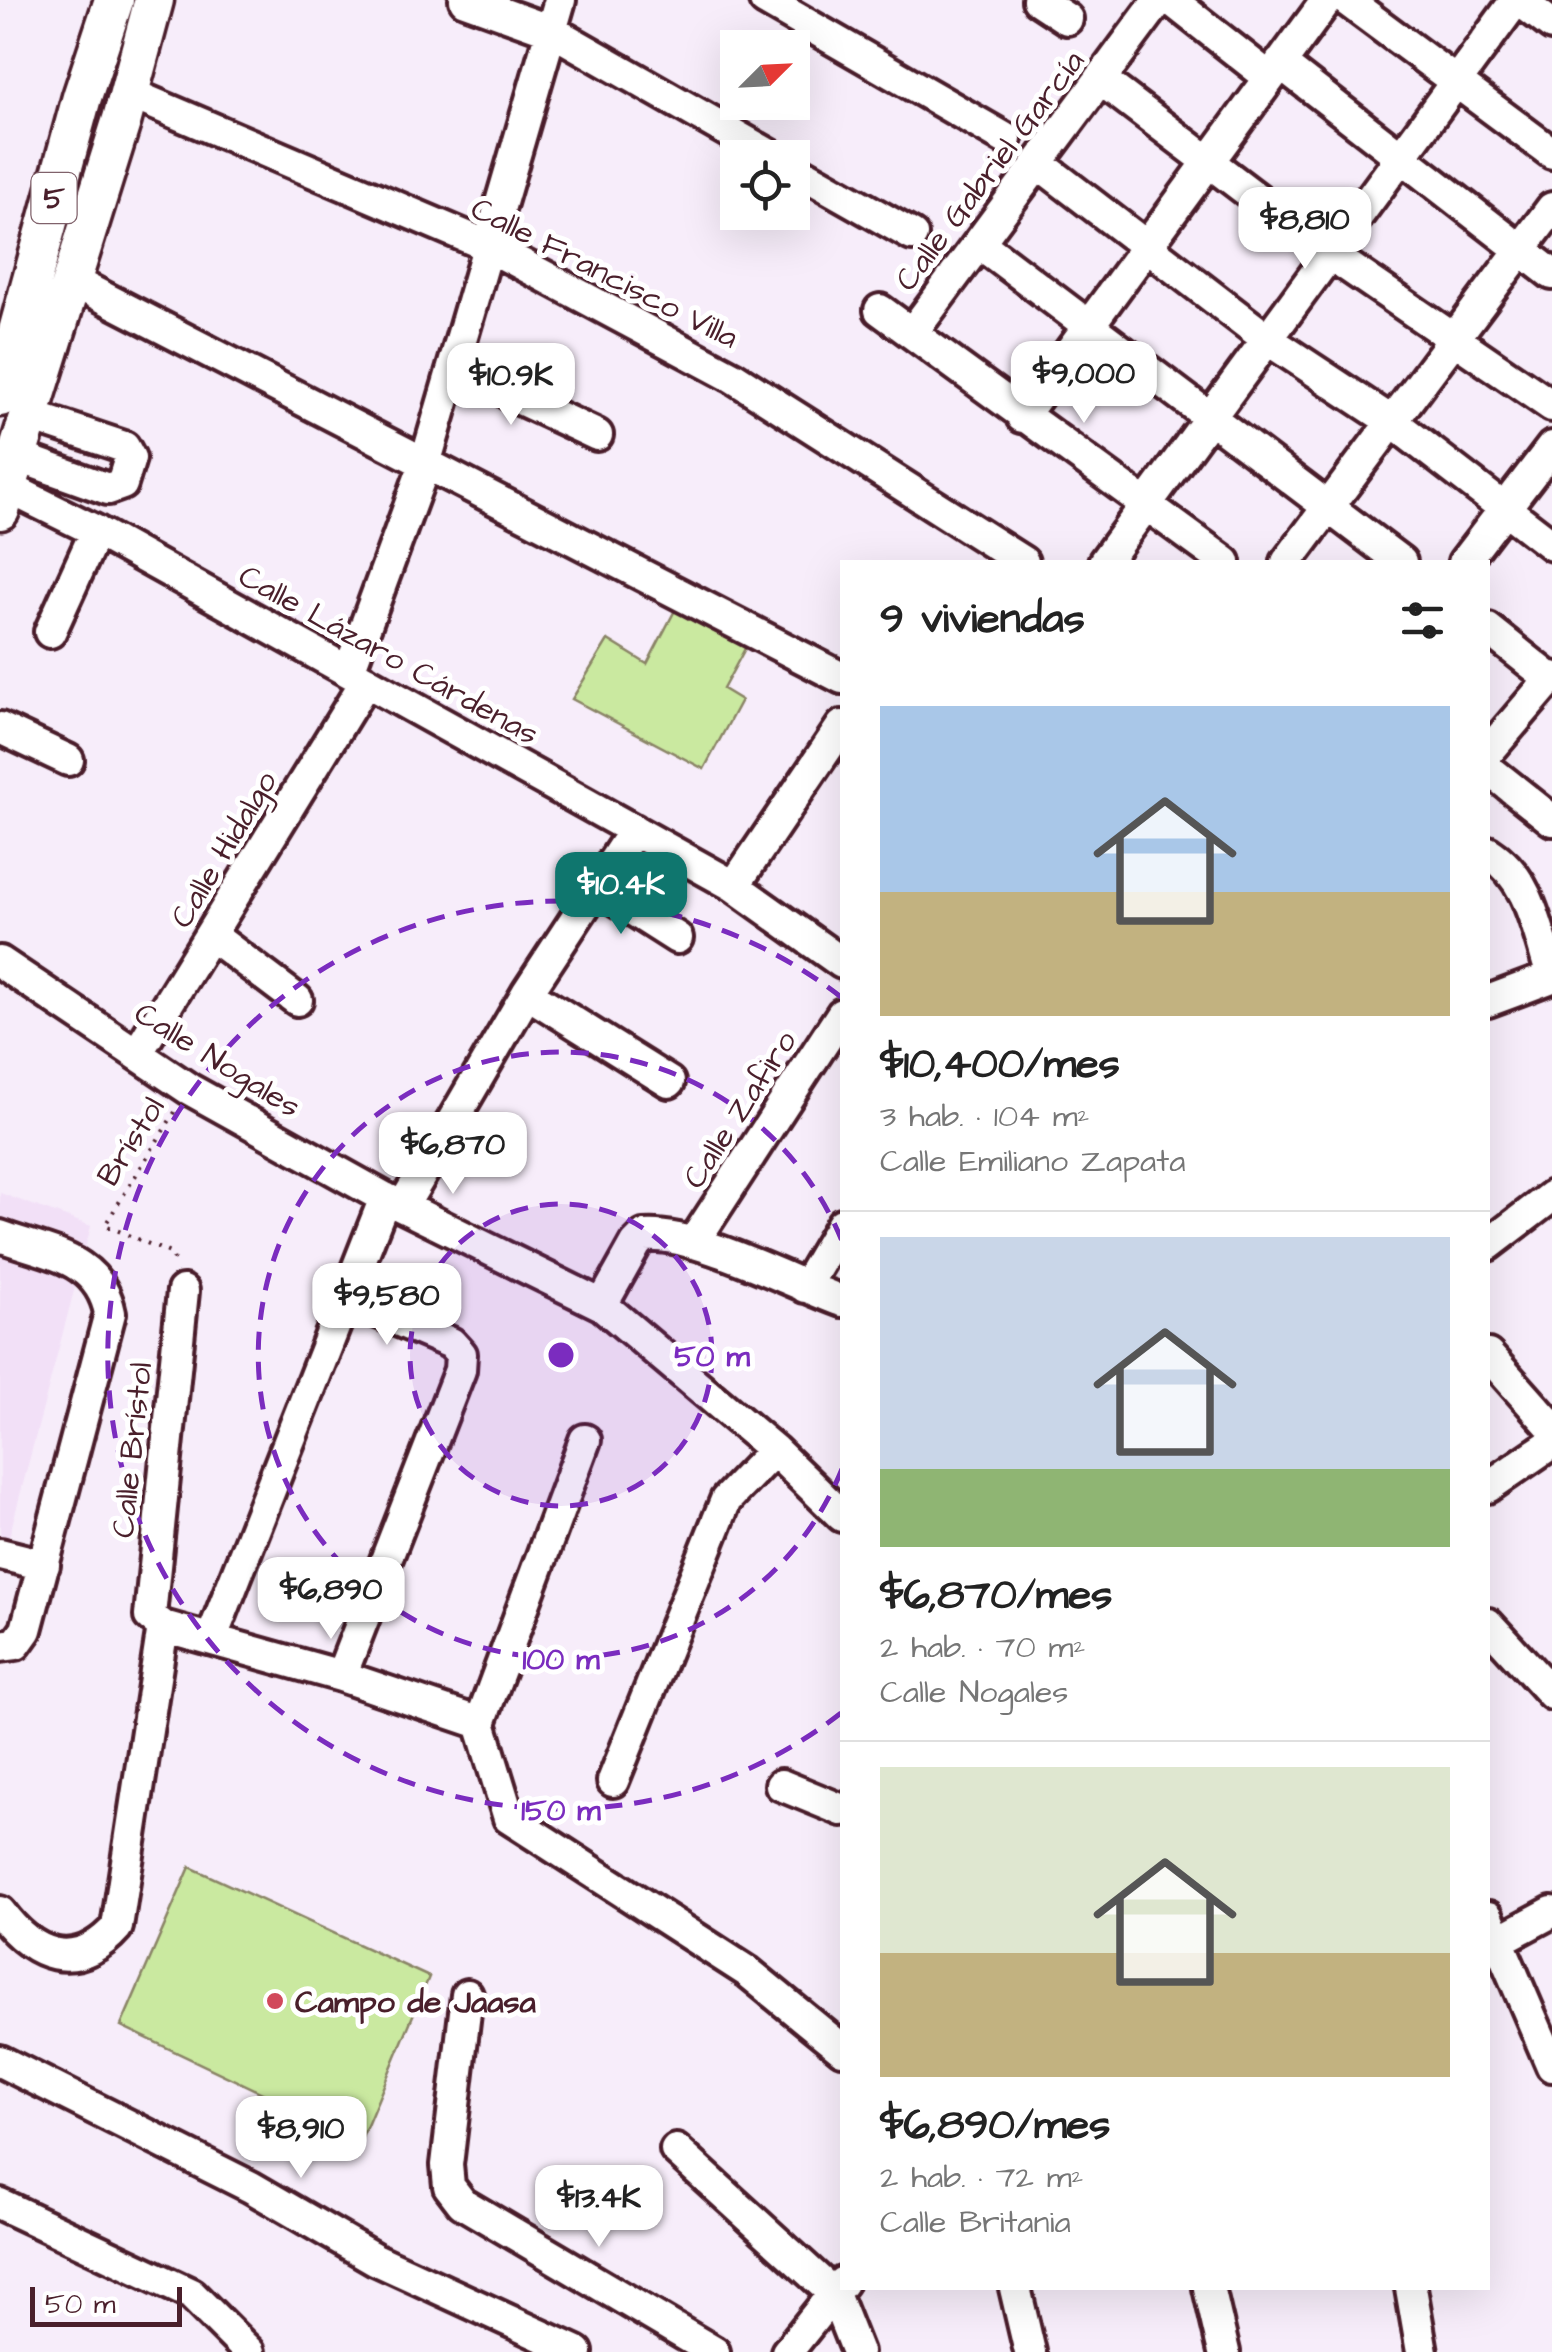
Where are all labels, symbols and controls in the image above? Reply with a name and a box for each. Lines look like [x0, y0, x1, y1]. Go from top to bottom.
north arrow [720, 30, 810, 120]
map controls [720, 30, 810, 230]
street label: Calle Gabriel García [885, 41, 1096, 301]
button: locate [720, 140, 810, 230]
road number: 5 [32, 173, 76, 223]
street label: Calle Francisco Villa [463, 186, 746, 360]
pin: $8,810 [1224, 187, 1386, 272]
text: $8,810 [1260, 197, 1350, 242]
pin: $9,000 [1003, 341, 1165, 426]
pin: $10.9K [430, 343, 592, 428]
text: $9,000 [1033, 351, 1135, 396]
text: $10.9K [469, 353, 553, 398]
street label: Calle Lázaro Cárdenas [230, 554, 546, 757]
text: 9 viviendas [880, 591, 1085, 649]
icon: filters [1395, 593, 1450, 648]
street label: Calle Hidalgo [160, 763, 289, 937]
icon: home [1075, 771, 1255, 951]
pin: $10.4K [540, 852, 702, 937]
text: $10.4K [577, 862, 665, 907]
street label: Calle Nogales [125, 991, 309, 1129]
street label: Calle Zafiro [672, 1022, 808, 1198]
text: $10,400/mes [880, 1036, 1120, 1094]
street label: Brístol [86, 1089, 176, 1195]
text: 3 hab. · 104 m² [880, 1094, 1090, 1139]
pin: $6,870 [372, 1112, 534, 1197]
text: $6,870 [401, 1122, 505, 1167]
text: Calle Emiliano Zapata [880, 1139, 1185, 1184]
pin: $9,580 [306, 1263, 468, 1348]
text: $9,580 [334, 1273, 440, 1318]
icon: home [1075, 1302, 1255, 1482]
text: 50 m [674, 1336, 750, 1378]
centre of rings [543, 1337, 579, 1373]
street label: Calle Brístol [101, 1360, 164, 1540]
pin: $6,890 [250, 1557, 412, 1642]
text: $6,890 [280, 1567, 382, 1612]
text: $6,870/mes [880, 1567, 1112, 1625]
text: 2 hab. · 70 m² [880, 1625, 1085, 1670]
text: 100 m [522, 1639, 600, 1681]
text: Calle Nogales [880, 1670, 1068, 1715]
text: 150 m [521, 1790, 601, 1832]
icon: home [1075, 1832, 1255, 2012]
place label: Campo de Jaasa [295, 1980, 537, 2025]
marker: Campo de Jaasa [264, 1990, 286, 2012]
pin: $8,910 [220, 2096, 382, 2181]
text: $6,890/mes [880, 2097, 1110, 2155]
text: $8,910 [258, 2106, 344, 2151]
text: 2 hab. · 72 m² [880, 2155, 1084, 2200]
pin: $13.4K [518, 2165, 680, 2250]
text: $13.4K [557, 2175, 641, 2220]
text: Calle Britania [880, 2200, 1071, 2245]
scale bar [30, 2282, 182, 2326]
text: 50 m [45, 2285, 116, 2324]

